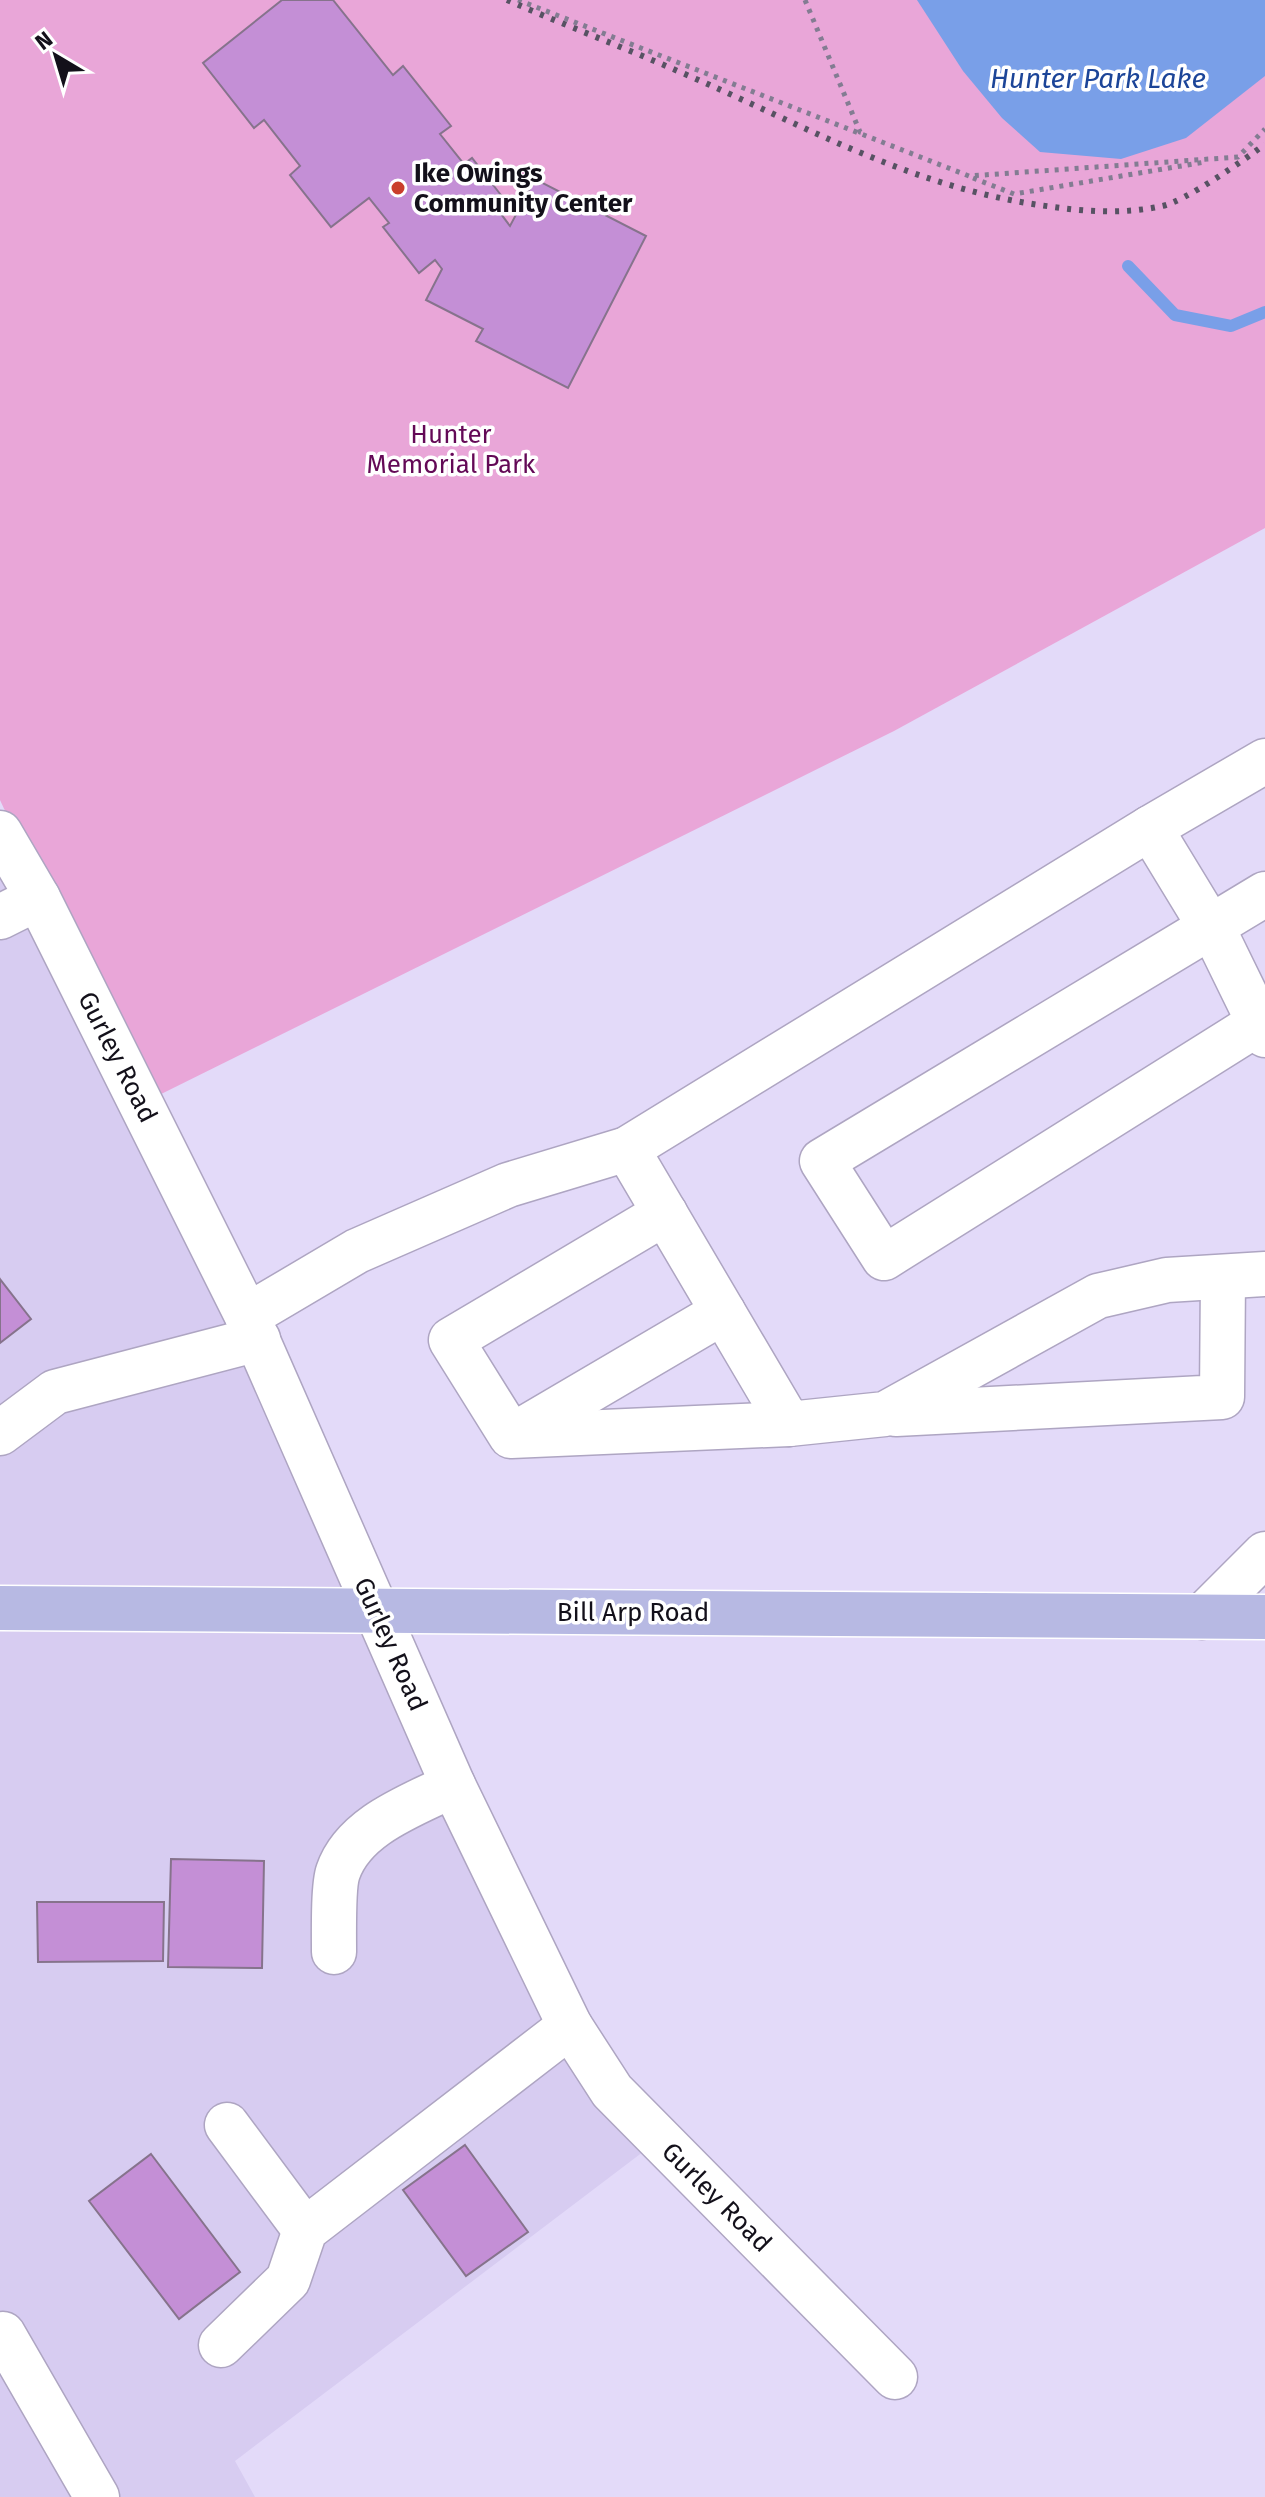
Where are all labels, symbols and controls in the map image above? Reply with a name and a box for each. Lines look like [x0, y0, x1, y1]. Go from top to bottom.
north arrow [16, 16, 96, 96]
text: N [30, 26, 58, 56]
water label: Hunter Park Lake [990, 62, 1206, 95]
place label: Ike Owings Community Center [414, 158, 633, 219]
marker: Ike Owings Community Center [389, 179, 407, 197]
park label: Hunter Memorial Park [367, 419, 536, 480]
street label: Gurley Road [71, 987, 164, 1128]
street label: Gurley Road [347, 1573, 434, 1716]
street label: Bill Arp Road [557, 1597, 709, 1628]
street label: Gurley Road [655, 2136, 778, 2259]

